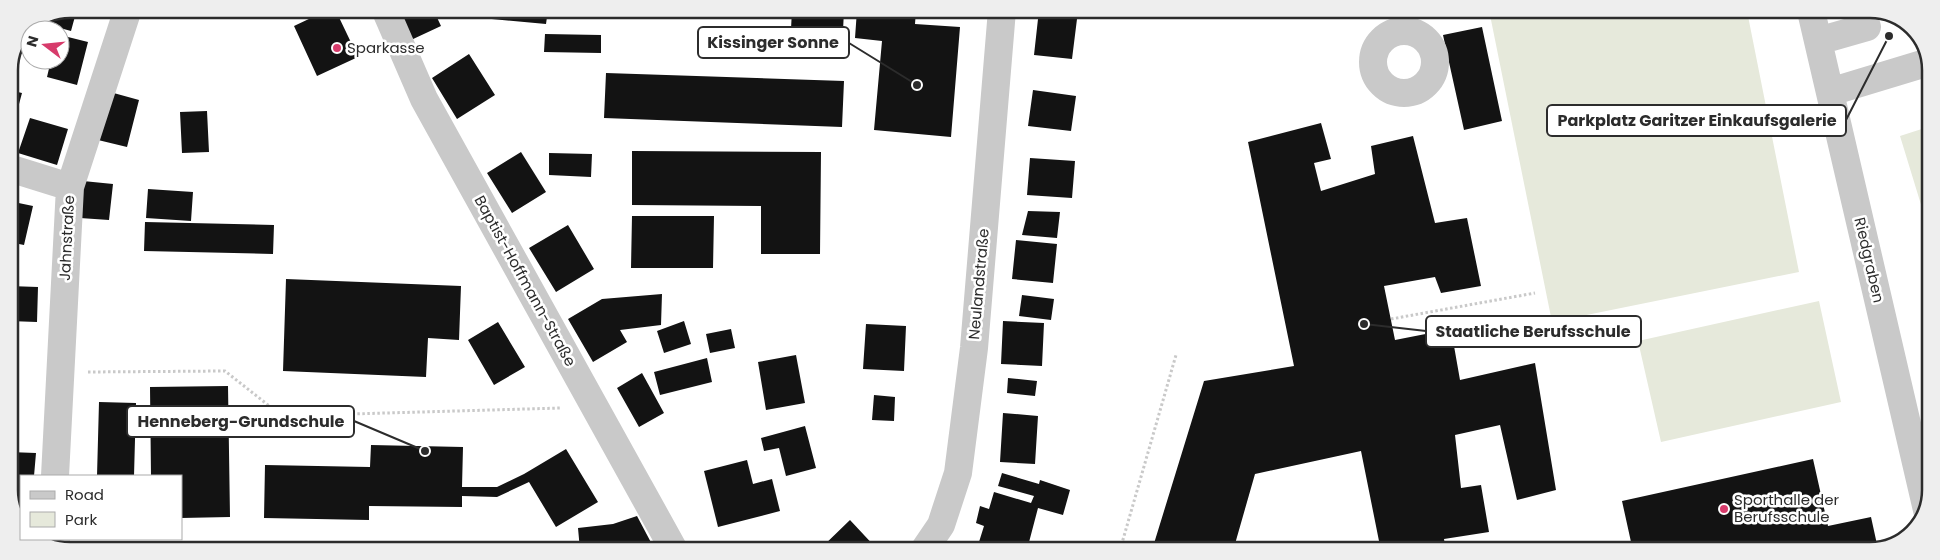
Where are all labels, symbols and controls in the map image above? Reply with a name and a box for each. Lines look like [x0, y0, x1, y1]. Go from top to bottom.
north arrow [20, 20, 70, 70]
callout: Kissinger Sonne [698, 27, 849, 58]
text: Kissinger Sonne [707, 31, 839, 54]
text: N [21, 34, 44, 49]
place label: Sparkasse [347, 37, 425, 58]
marker: Sparkasse [331, 42, 343, 54]
callout: Parkplatz Garitzer Einkaufsgalerie [1547, 105, 1846, 136]
text: Parkplatz Garitzer Einkaufsgalerie [1557, 109, 1837, 132]
street label: Baptist-Hoffmann-Straße [470, 191, 581, 370]
street label: Jahnstraße [54, 195, 79, 281]
street label: Riedgraben [1849, 215, 1890, 305]
street label: Neulandstraße [963, 227, 994, 340]
callout: Staatliche Berufsschule [1426, 316, 1641, 347]
text: Staatliche Berufsschule [1435, 320, 1631, 343]
callout: Henneberg-Grundschule [127, 406, 354, 437]
text: Henneberg-Grundschule [138, 410, 345, 433]
legend [20, 475, 182, 540]
text: Road [65, 484, 104, 505]
place label: Sporthalle der Berufsschule [1734, 489, 1839, 527]
marker: Sporthalle der Berufsschule [1718, 503, 1730, 515]
text: Park [65, 509, 97, 530]

